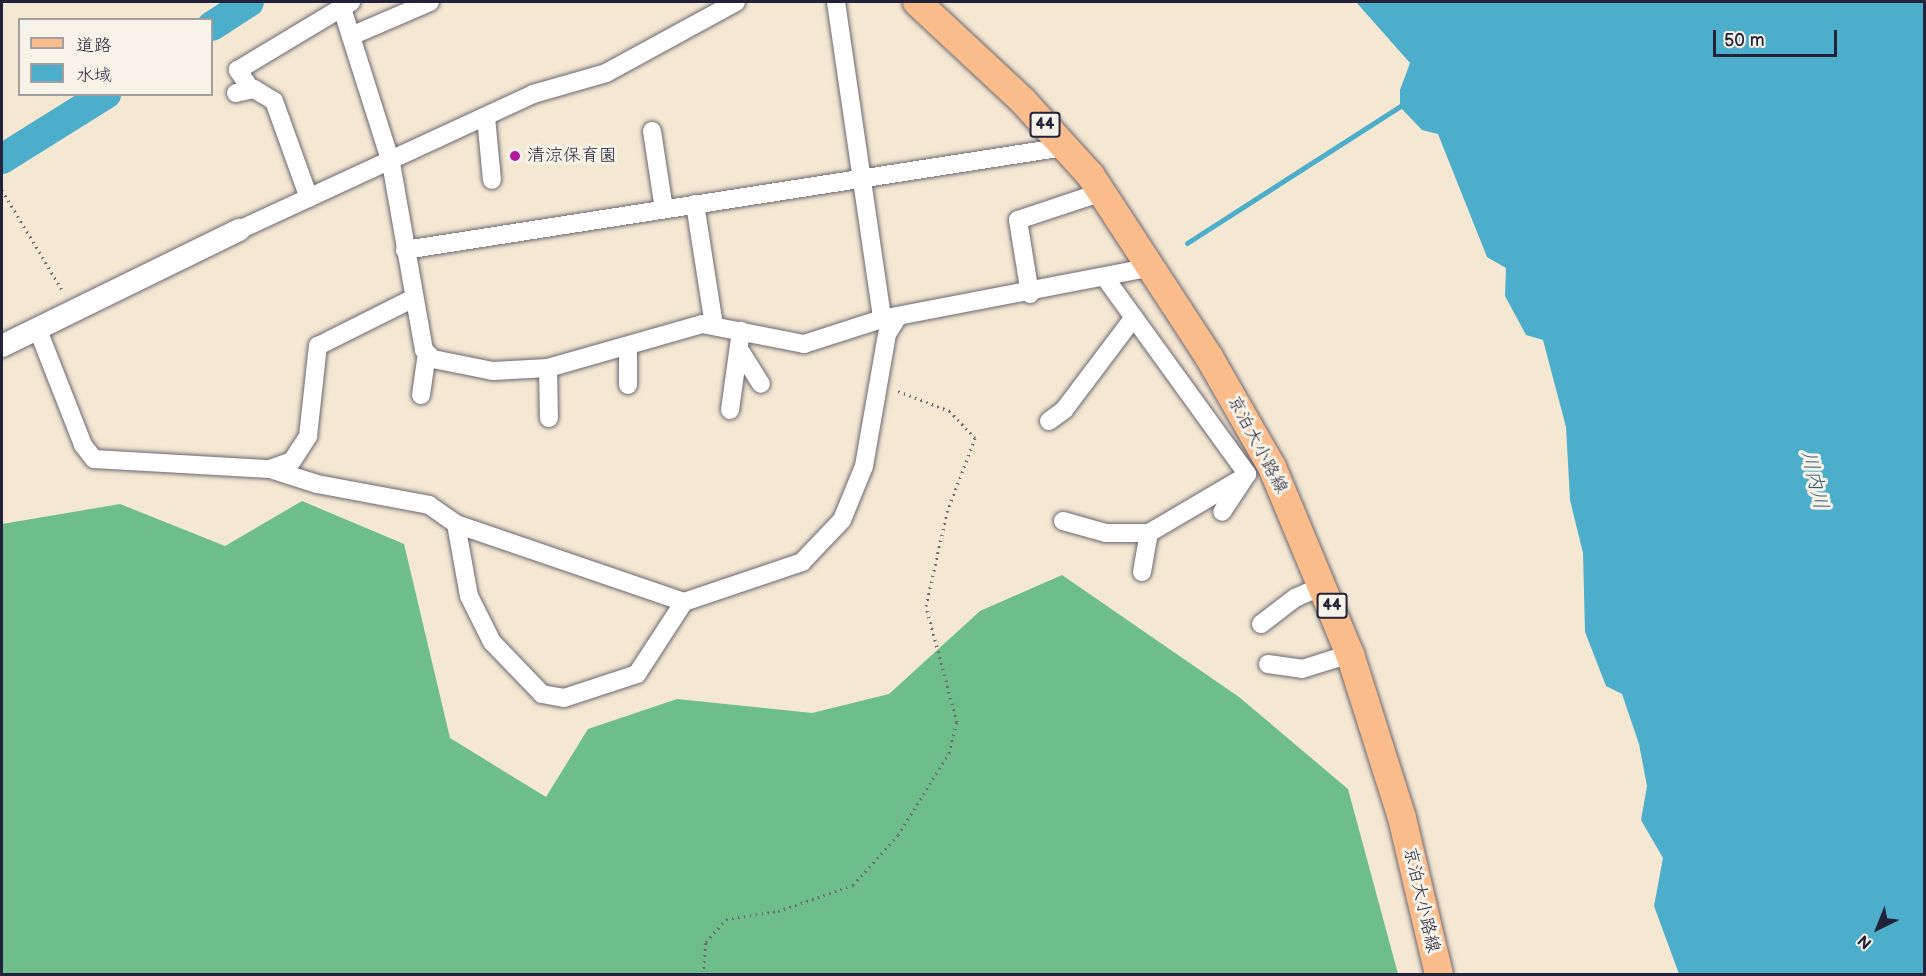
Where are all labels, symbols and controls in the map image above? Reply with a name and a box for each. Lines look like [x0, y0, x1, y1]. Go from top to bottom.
legend [18, 18, 213, 96]
scale bar [1716, 18, 1840, 56]
text: 50 m [1724, 30, 1765, 51]
text: 道路 [76, 35, 112, 56]
text: 水域 [76, 65, 112, 86]
road number: 44 [1028, 112, 1062, 138]
place label: 清涼保育園 [527, 145, 617, 167]
marker: 清涼保育園 [508, 149, 522, 163]
street label: 京泊大小路線 [1222, 392, 1292, 498]
water label: 川内川 [1796, 448, 1832, 512]
road number: 44 [1316, 593, 1348, 619]
street label: 京泊大小路線 [1398, 845, 1444, 955]
north arrow [1848, 898, 1908, 958]
text: N [1855, 930, 1876, 953]

